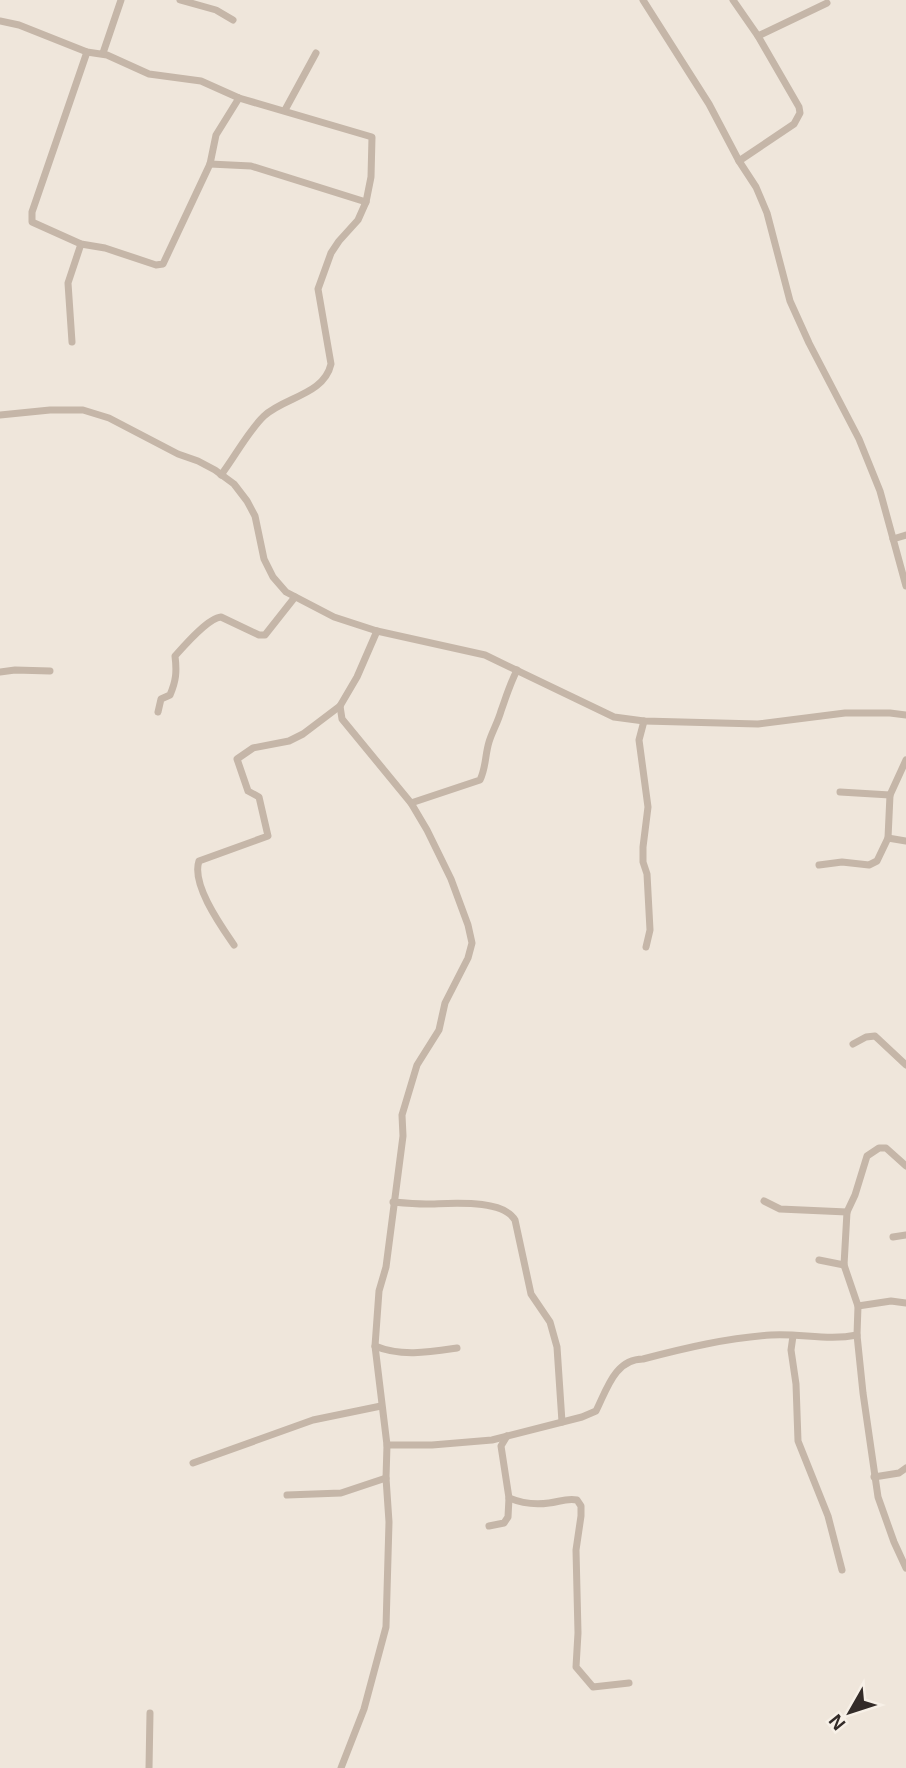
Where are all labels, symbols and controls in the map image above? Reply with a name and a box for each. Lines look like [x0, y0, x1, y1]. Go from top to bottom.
north arrow [815, 1677, 885, 1747]
text: N [825, 1710, 850, 1734]

